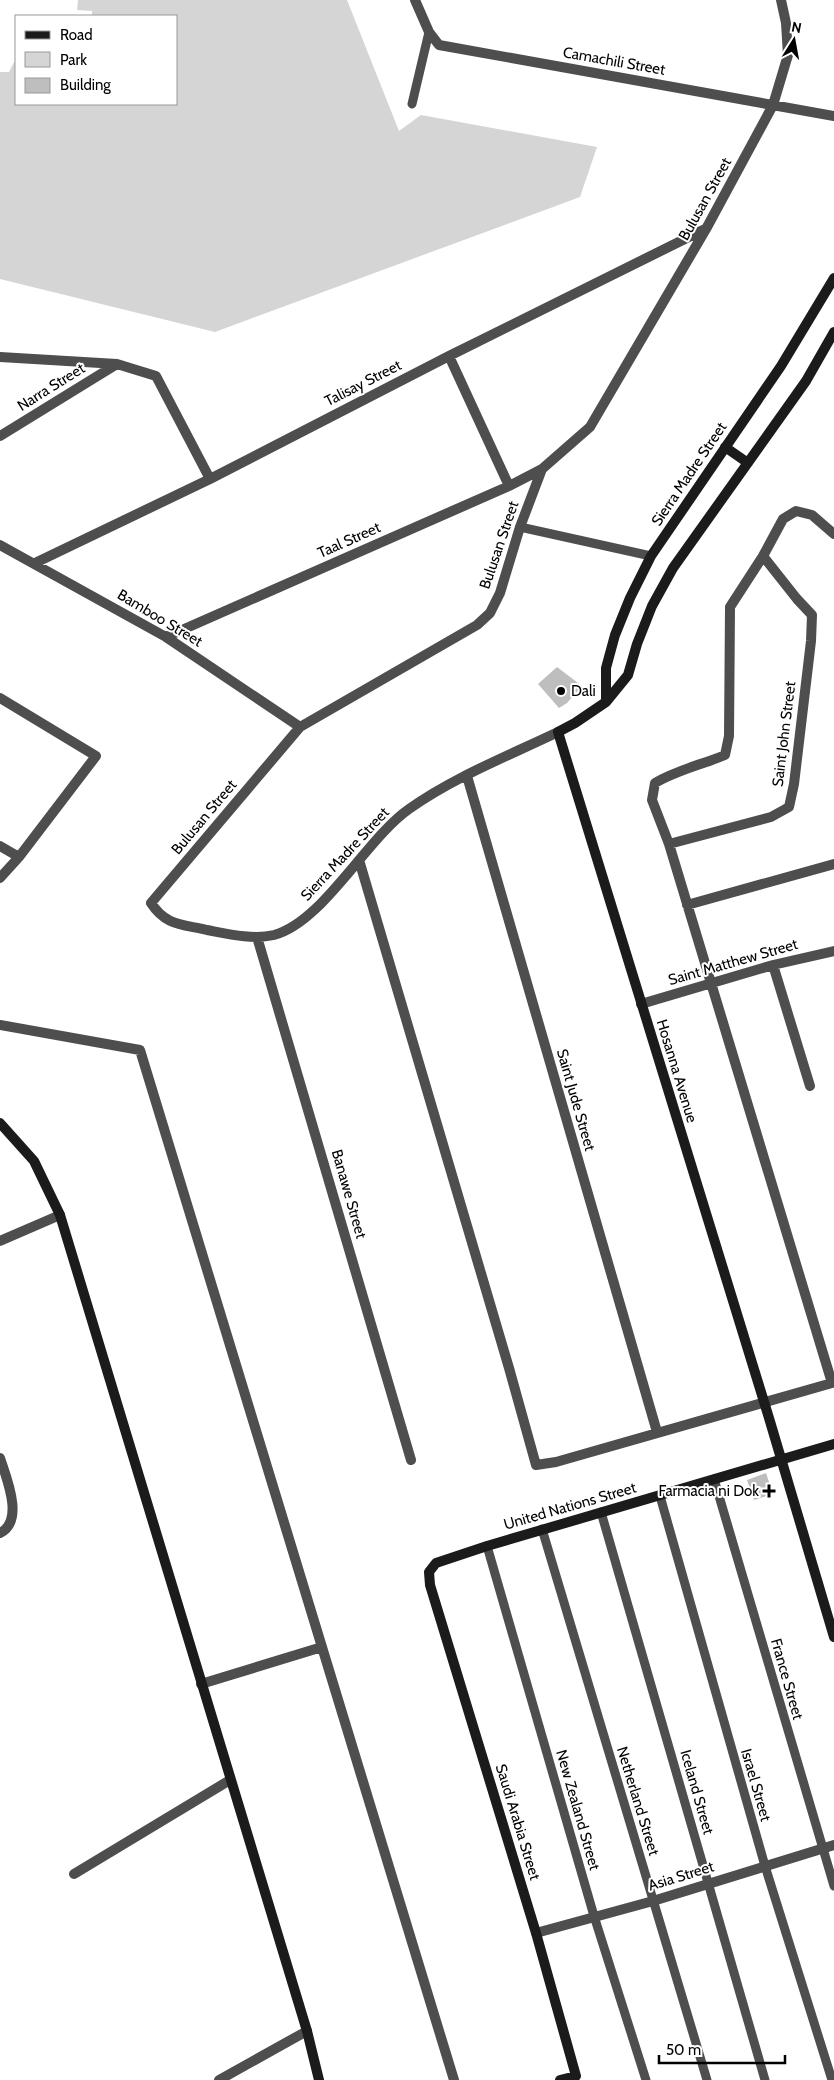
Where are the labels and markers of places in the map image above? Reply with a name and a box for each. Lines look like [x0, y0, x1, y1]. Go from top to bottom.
place label: Dali [571, 682, 596, 700]
marker: Dali [555, 685, 567, 697]
place label: Farmacia ni Dok [658, 1482, 759, 1500]
marker: Farmacia ni Dok [763, 1485, 775, 1497]

